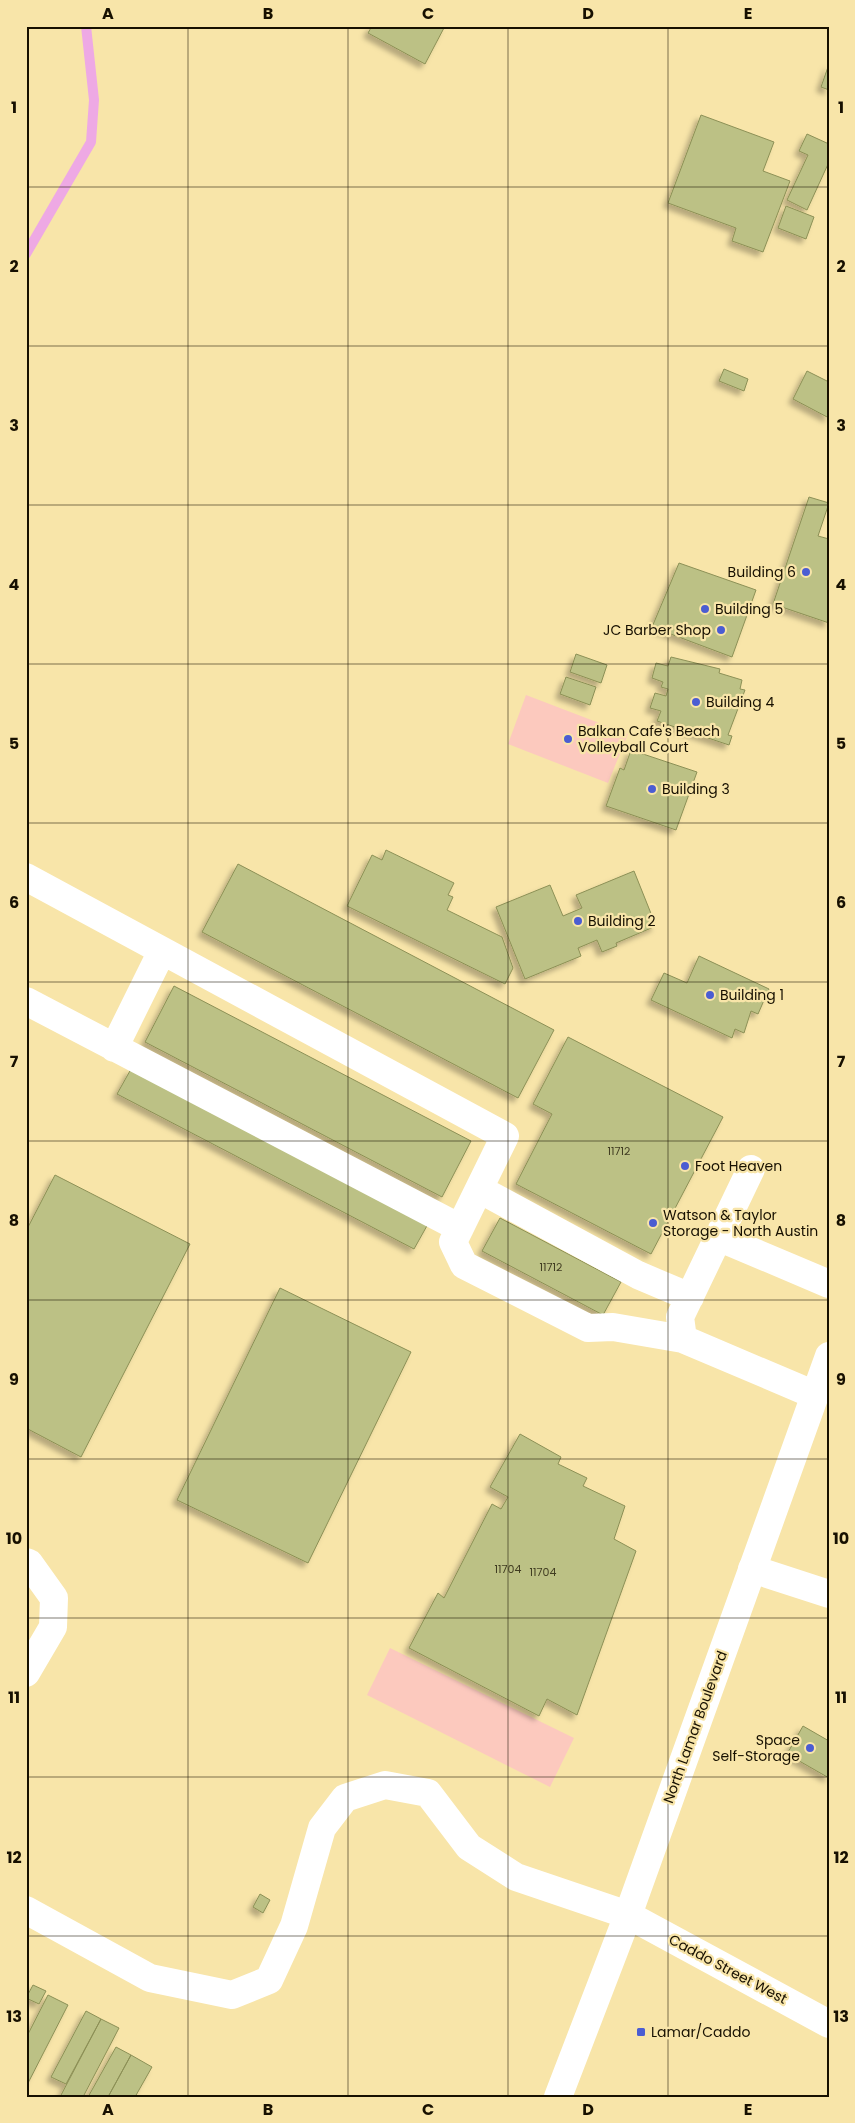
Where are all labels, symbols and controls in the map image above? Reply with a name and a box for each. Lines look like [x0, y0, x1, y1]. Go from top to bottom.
text: A [102, 2, 114, 25]
text: B [263, 2, 273, 25]
text: C [422, 2, 434, 25]
text: D [582, 2, 594, 25]
text: E [744, 2, 752, 25]
text: 1 [11, 96, 17, 119]
text: 1 [838, 96, 844, 119]
text: 2 [9, 255, 19, 278]
text: 2 [836, 255, 846, 278]
text: 3 [9, 414, 19, 437]
text: 3 [836, 414, 846, 437]
place label: Building 6 [728, 562, 796, 582]
marker: Building 6 [800, 566, 812, 578]
text: 4 [9, 573, 20, 596]
text: 4 [836, 573, 847, 596]
place label: Building 5 [715, 599, 783, 619]
marker: Building 5 [699, 603, 711, 615]
place label: JC Barber Shop [603, 620, 711, 640]
marker: JC Barber Shop [715, 624, 727, 636]
place label: Building 4 [706, 692, 774, 712]
marker: Building 4 [690, 696, 702, 708]
place label: Balkan Cafe's Beach Volleyball Court [578, 721, 720, 757]
text: 5 [9, 732, 19, 755]
text: 5 [836, 732, 846, 755]
marker: Balkan Cafe's Beach Volleyball Court [562, 733, 574, 745]
place label: Building 3 [662, 779, 730, 799]
marker: Building 3 [646, 783, 658, 795]
text: 6 [9, 891, 19, 914]
text: 6 [836, 891, 846, 914]
place label: Building 2 [588, 911, 656, 931]
marker: Building 2 [572, 915, 584, 927]
place label: Building 1 [720, 985, 784, 1005]
marker: Building 1 [704, 989, 716, 1001]
text: 7 [10, 1050, 19, 1073]
text: 7 [837, 1050, 846, 1073]
house number: 11712 [608, 1143, 630, 1159]
place label: Foot Heaven [695, 1156, 782, 1176]
marker: Foot Heaven [679, 1160, 691, 1172]
place label: Watson & Taylor Storage - North Austin [663, 1205, 818, 1241]
text: 8 [9, 1209, 19, 1232]
text: 8 [836, 1209, 846, 1232]
marker: Watson & Taylor Storage - North Austin [647, 1217, 659, 1229]
house number: 11712 [540, 1259, 562, 1275]
text: 9 [9, 1368, 19, 1391]
text: 9 [836, 1368, 846, 1391]
text: 10 [6, 1527, 22, 1550]
text: 10 [833, 1527, 849, 1550]
house number: 11704 [495, 1561, 522, 1577]
house number: 11704 [530, 1564, 557, 1580]
street label: North Lamar Boulevard [658, 1648, 732, 1806]
text: 11 [8, 1686, 20, 1709]
text: 11 [835, 1686, 847, 1709]
place label: Space Self-Storage [712, 1730, 800, 1766]
marker: Space Self-Storage [804, 1742, 816, 1754]
text: 12 [6, 1846, 22, 1869]
text: 12 [833, 1846, 849, 1869]
street label: Caddo Street West [665, 1929, 791, 2009]
text: 13 [6, 2005, 22, 2028]
text: 13 [833, 2005, 849, 2028]
place label: Lamar/Caddo [651, 2022, 750, 2042]
marker: Lamar/Caddo [635, 2026, 647, 2038]
text: A [102, 2098, 114, 2121]
text: B [263, 2098, 273, 2121]
text: C [422, 2098, 434, 2121]
text: D [582, 2098, 594, 2121]
text: E [744, 2098, 752, 2121]

